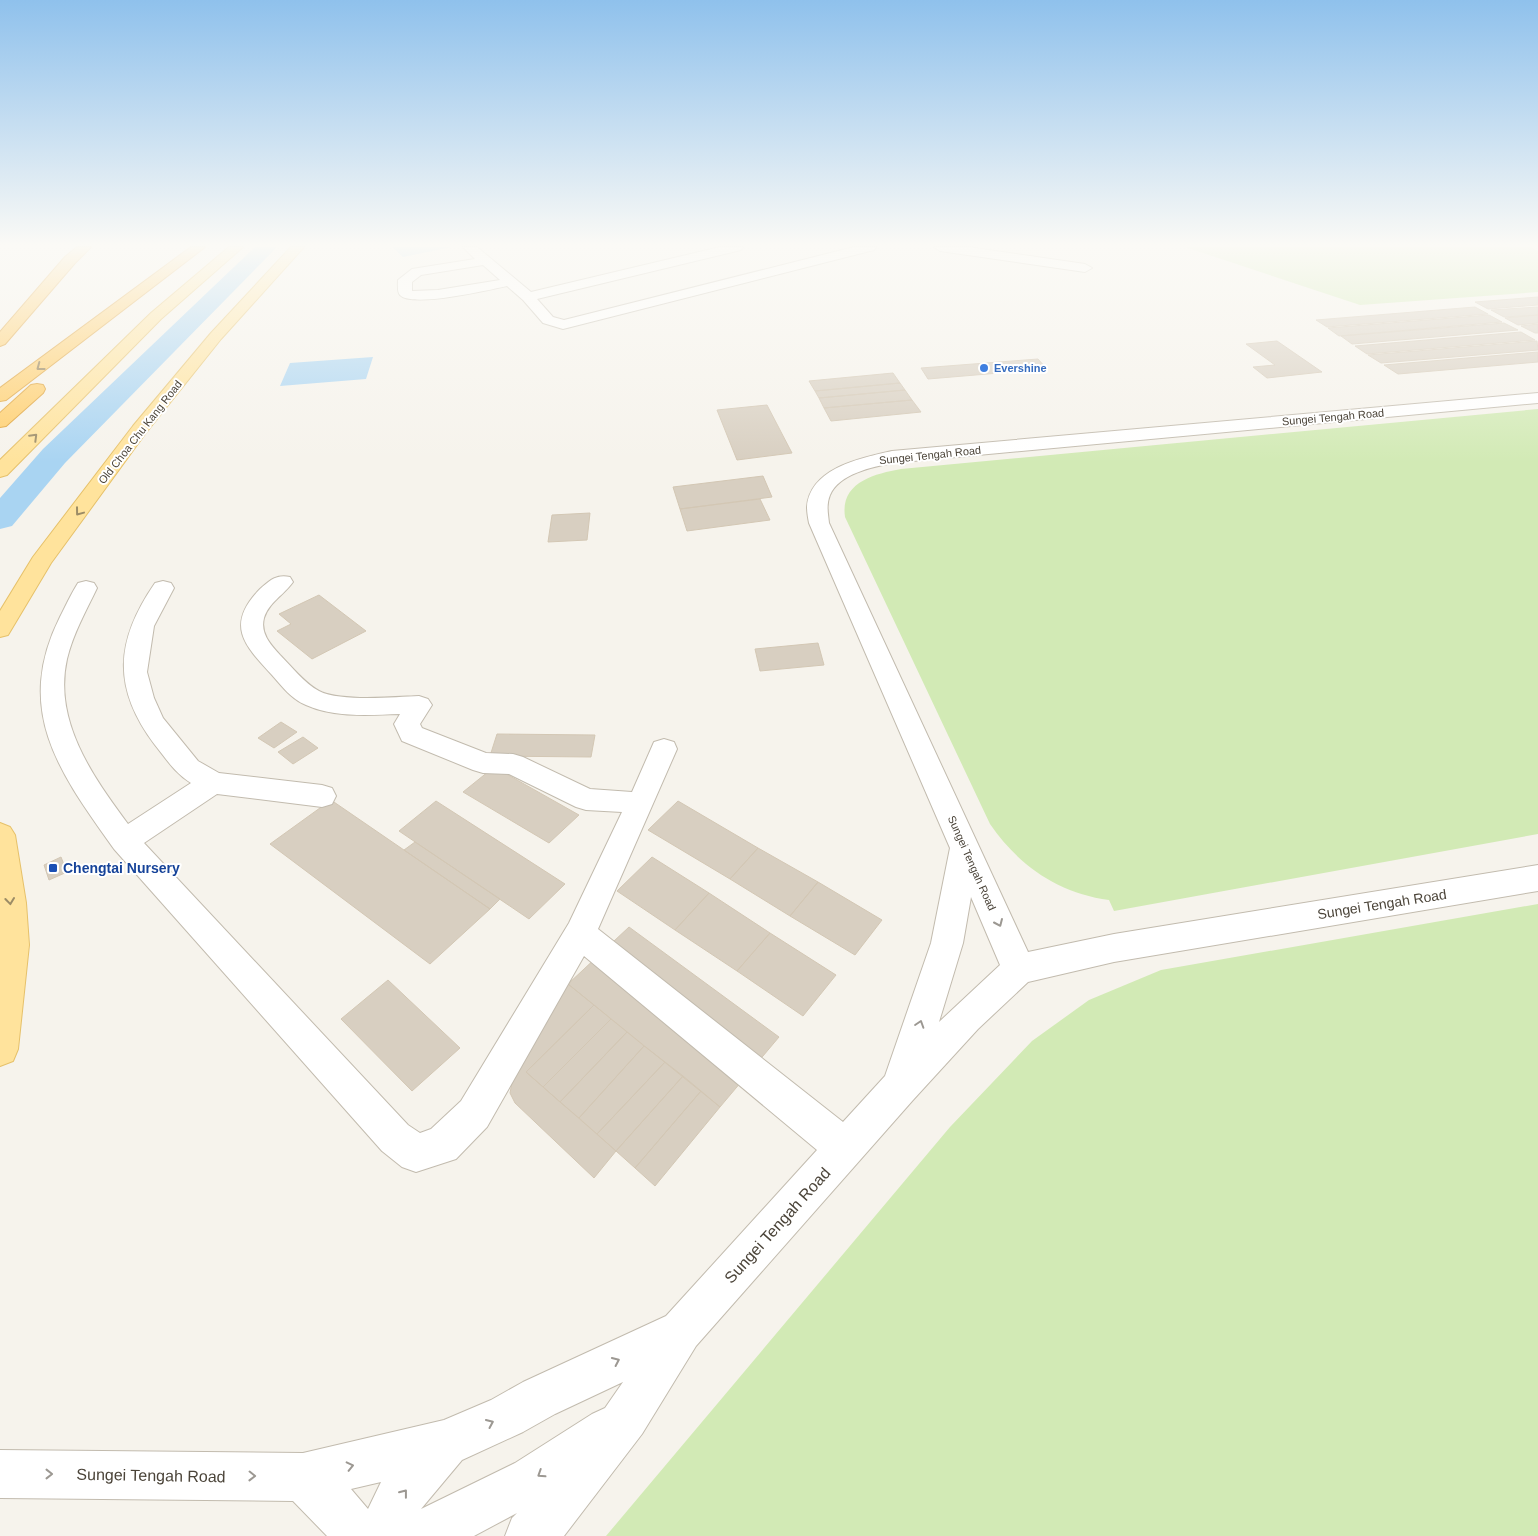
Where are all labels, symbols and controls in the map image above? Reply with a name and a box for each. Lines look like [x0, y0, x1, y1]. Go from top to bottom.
one-way arrow [37, 361, 46, 369]
marker: Evershine [978, 362, 990, 374]
place label: Evershine [994, 362, 1047, 374]
street label: Old Choa Chu Kang Road [96, 378, 184, 486]
street label: Sungei Tengah Road [1281, 407, 1385, 427]
one-way arrow [29, 434, 38, 443]
street label: Sungei Tengah Road [878, 444, 982, 466]
one-way arrow [76, 506, 84, 515]
street label: Sungei Tengah Road [946, 814, 998, 912]
place label: Chengtai Nursery [63, 860, 180, 876]
marker: Chengtai Nursery [47, 862, 59, 874]
street label: Sungei Tengah Road [1316, 886, 1448, 922]
one-way arrow [4, 897, 15, 905]
one-way arrow [993, 918, 1003, 927]
one-way arrow [914, 1020, 924, 1028]
street label: Sungei Tengah Road [721, 1164, 834, 1286]
one-way arrow [611, 1357, 620, 1368]
one-way arrow [485, 1419, 494, 1430]
one-way arrow [346, 1461, 355, 1472]
street label: Sungei Tengah Road [76, 1466, 226, 1485]
one-way arrow [537, 1468, 547, 1477]
one-way arrow [45, 1469, 53, 1479]
one-way arrow [249, 1471, 257, 1481]
one-way arrow [398, 1490, 406, 1499]

